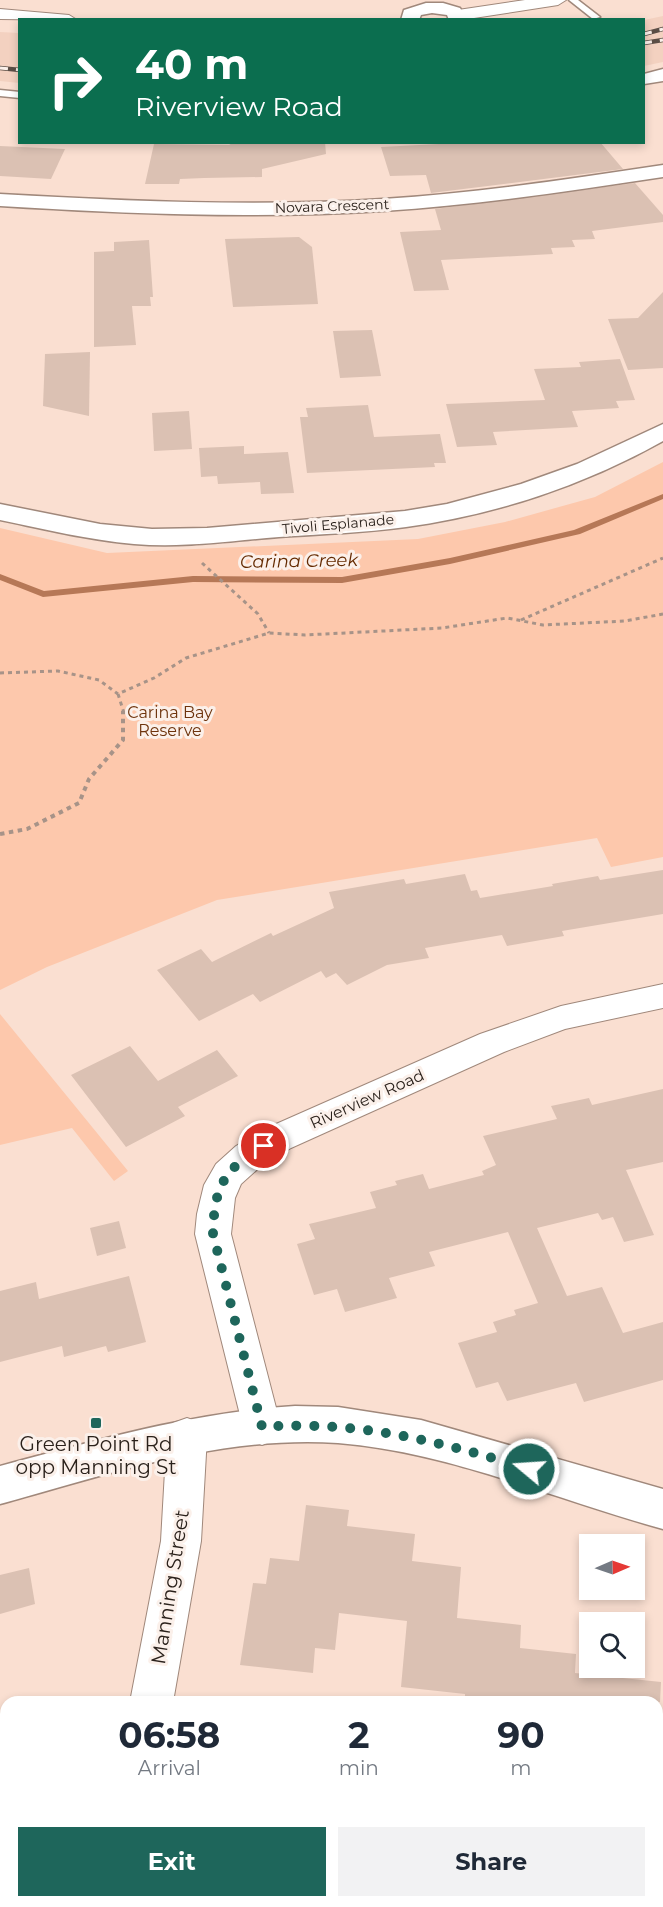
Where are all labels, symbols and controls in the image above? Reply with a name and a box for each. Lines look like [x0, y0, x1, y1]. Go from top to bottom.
text: 40 m [135, 38, 248, 90]
icon: right [36, 42, 114, 120]
text: Riverview Road [135, 90, 343, 123]
street label: Novara Crescent [274, 195, 390, 217]
street label: Tivoli Esplanade [281, 510, 395, 538]
water label: Carina Creek [240, 549, 360, 573]
park label: Carina Bay Reserve [127, 703, 213, 740]
street label: Riverview Road [307, 1065, 427, 1133]
pin [238, 1120, 289, 1171]
icon: arrive [247, 1129, 280, 1162]
marker: Green Point Rd opp Manning St [89, 1416, 103, 1430]
place label: Green Point Rd opp Manning St [15, 1432, 177, 1479]
position arrow [497, 1437, 561, 1501]
street label: Manning Street [146, 1508, 194, 1666]
north arrow [579, 1534, 645, 1600]
map controls [579, 1534, 645, 1678]
button: search [579, 1612, 645, 1678]
text: 06:58 [118, 1713, 220, 1757]
text: 2 [348, 1713, 369, 1757]
text: 90 [497, 1713, 545, 1757]
text: Arrival [138, 1756, 201, 1780]
text: min [339, 1756, 379, 1780]
text: m [510, 1756, 532, 1780]
button: Exit [18, 1827, 326, 1896]
button: Share [338, 1827, 645, 1896]

